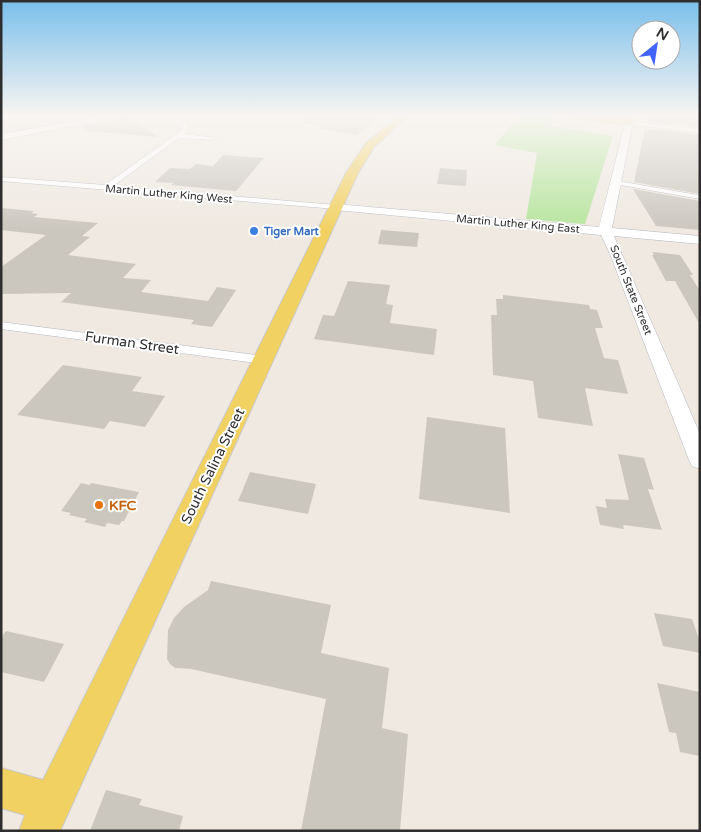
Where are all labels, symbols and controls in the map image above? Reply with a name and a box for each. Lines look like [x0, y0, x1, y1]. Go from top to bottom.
north arrow [631, 20, 681, 70]
text: N [653, 24, 671, 44]
street label: Martin Luther King West [105, 182, 233, 206]
street label: Martin Luther King East [456, 212, 580, 236]
marker: Tiger Mart [248, 225, 260, 237]
place label: Tiger Mart [263, 225, 320, 239]
street label: South State Street [607, 243, 655, 337]
street label: Furman Street [84, 328, 181, 358]
street label: South Salina Street [178, 405, 249, 527]
place label: KFC [109, 497, 137, 514]
marker: KFC [93, 499, 105, 511]

